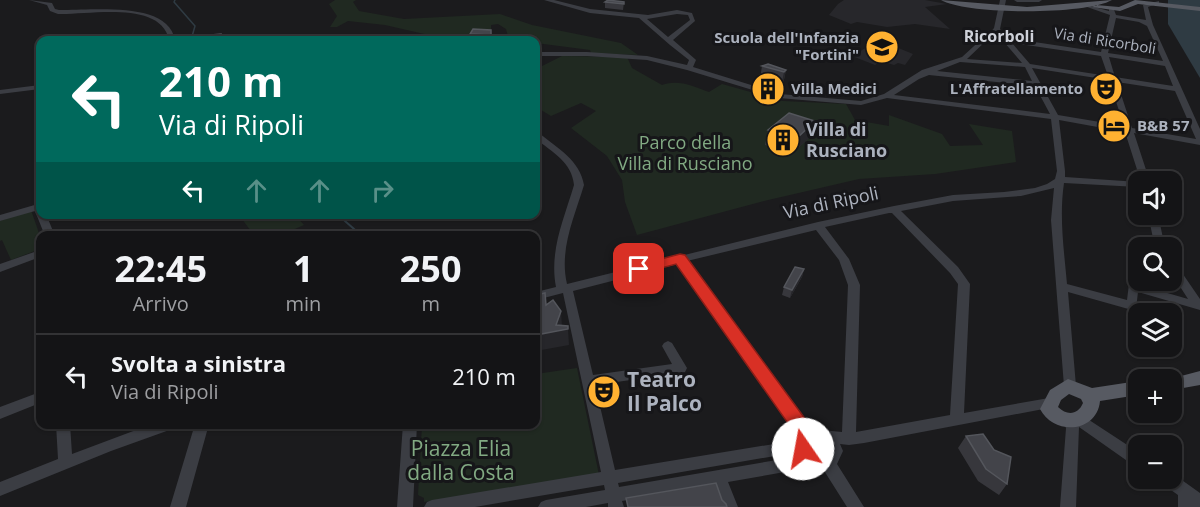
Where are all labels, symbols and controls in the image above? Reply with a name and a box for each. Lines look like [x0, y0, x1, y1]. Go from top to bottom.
street label: Via di Ricorboli [1053, 22, 1158, 58]
district label: Ricorboli [964, 25, 1034, 47]
place label: Scuola dell'Infanzia "Fortini" [714, 27, 859, 64]
school or university icon: Scuola dell'Infanzia "Fortini" [864, 29, 900, 65]
text: 210 m [159, 52, 283, 109]
icon: left [60, 60, 138, 138]
building icon: Villa Medici [750, 71, 786, 107]
theatre icon: L'Affratellamento [1088, 71, 1124, 107]
place label: Villa Medici [791, 78, 877, 98]
place label: L'Affratellamento [950, 78, 1083, 98]
text: Via di Ripoli [159, 106, 304, 143]
hotel icon: B&B 57 [1096, 108, 1132, 144]
place label: B&B 57 [1137, 115, 1190, 135]
place label: Villa di Rusciano [806, 117, 887, 162]
building icon: Villa di Rusciano [765, 122, 801, 158]
park label: Parco della Villa di Rusciano [617, 130, 753, 175]
map controls [1128, 171, 1182, 489]
button: sound [1128, 171, 1182, 225]
icon: left [177, 174, 210, 207]
icon: ahead [240, 174, 273, 207]
icon: ahead [303, 174, 336, 207]
icon: right [366, 174, 399, 207]
street label: Via di Ripoli [781, 180, 881, 224]
button: search [1128, 237, 1182, 291]
pin [613, 243, 664, 294]
text: 22:45 [114, 244, 207, 293]
text: 1 [293, 244, 314, 293]
text: 250 [400, 244, 462, 293]
icon: arrive [622, 252, 655, 285]
text: Arrivo [133, 290, 189, 317]
text: min [285, 290, 321, 317]
text: m [421, 290, 440, 317]
button: layers [1128, 303, 1182, 357]
text: Svolta a sinistra [111, 348, 286, 378]
icon: left [60, 360, 93, 393]
text: 210 m [452, 361, 516, 391]
place label: Teatro Il Palco [627, 365, 702, 417]
button: + [1128, 369, 1182, 423]
theatre icon: Teatro Il Palco [586, 374, 622, 410]
text: Via di Ripoli [111, 378, 219, 405]
position arrow [771, 417, 835, 481]
park label: Piazza Elia dalla Costa [407, 434, 515, 486]
button: − [1128, 435, 1182, 489]

